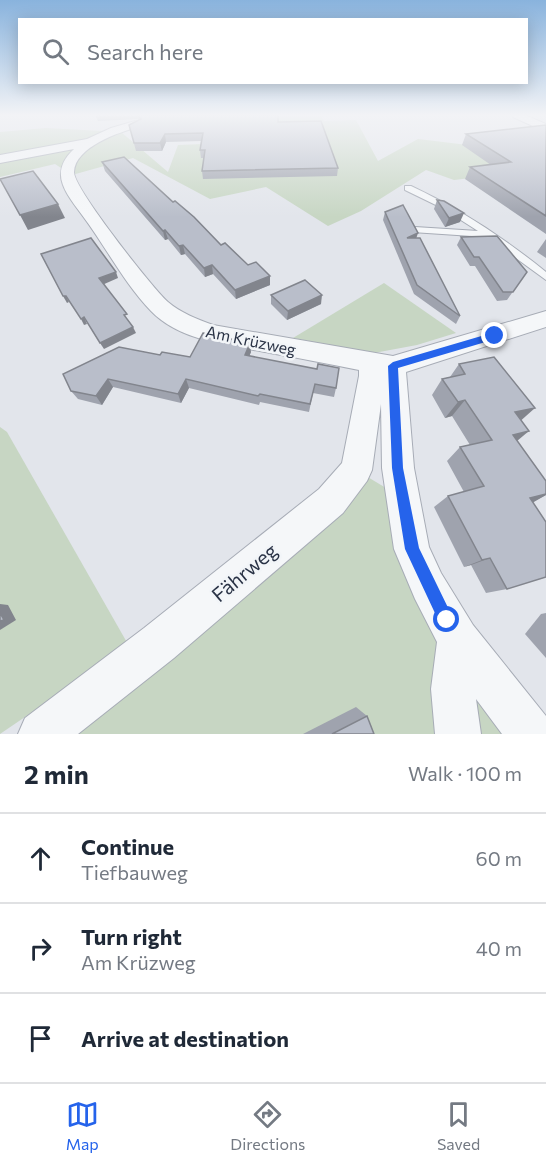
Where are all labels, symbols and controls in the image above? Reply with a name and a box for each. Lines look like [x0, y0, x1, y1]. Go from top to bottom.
search box [18, 18, 528, 84]
icon: search [39, 35, 72, 68]
text: Search here [87, 38, 203, 65]
street label: Am Krüzweg [204, 321, 298, 359]
route end [481, 322, 507, 348]
street label: Fährweg [206, 538, 282, 606]
route start [433, 606, 459, 632]
text: 2 min [24, 758, 89, 789]
text: Walk · 100 m [408, 761, 522, 785]
text: Continue [81, 833, 174, 860]
icon: ahead [24, 842, 57, 875]
text: 60 m [476, 846, 522, 870]
text: Tiefbauweg [81, 860, 188, 884]
text: Turn right [81, 923, 182, 950]
icon: right [24, 932, 57, 965]
text: 40 m [476, 936, 522, 960]
text: Am Krüzweg [81, 950, 196, 974]
icon: arrive [24, 1022, 57, 1055]
text: Arrive at destination [81, 1025, 289, 1052]
tab: Map [66, 1098, 99, 1153]
tab: Directions [230, 1098, 305, 1153]
tab: Saved [437, 1098, 480, 1153]

